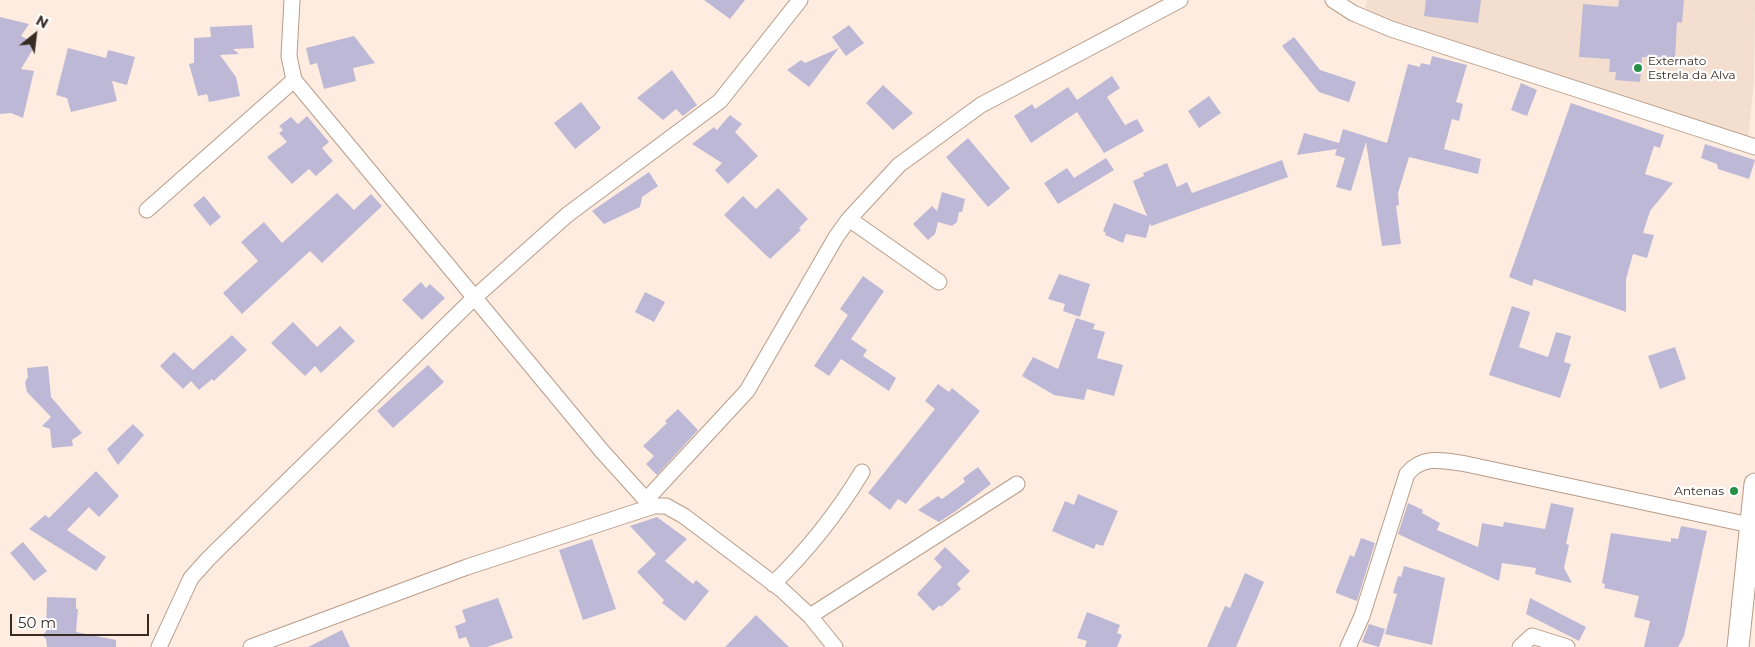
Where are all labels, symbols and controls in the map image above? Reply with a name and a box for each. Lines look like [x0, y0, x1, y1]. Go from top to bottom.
north arrow [10, 10, 60, 60]
text: N [33, 11, 52, 32]
place label: Externato Estrela da Alva [1648, 54, 1736, 82]
marker: Externato Estrela da Alva [1632, 62, 1644, 74]
place label: Antenas [1674, 484, 1724, 498]
marker: Antenas [1728, 485, 1740, 497]
scale bar [12, 604, 151, 636]
text: 50 m [18, 613, 56, 632]

